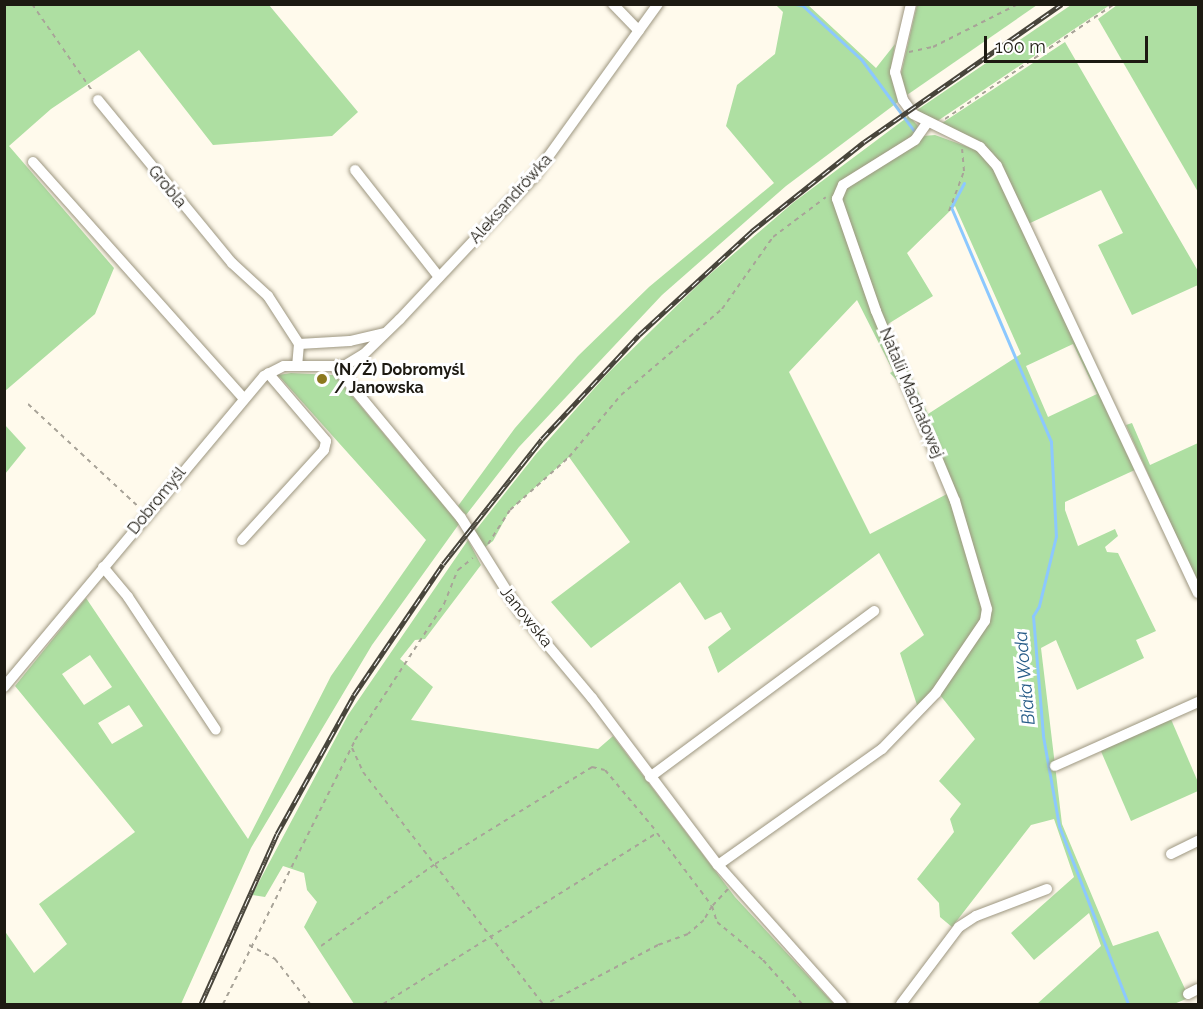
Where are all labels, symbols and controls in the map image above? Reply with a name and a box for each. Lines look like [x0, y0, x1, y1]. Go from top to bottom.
scale bar [987, 24, 1150, 62]
text: 100 m [995, 36, 1046, 57]
street label: Aleksandrówka [466, 150, 556, 248]
street label: Grobla [144, 162, 190, 212]
street label: Natalii Machałowej [875, 325, 947, 461]
place label: (N/Ż) Dobromyśl / Janowska [334, 360, 465, 398]
marker: (N/Ż) Dobromyśl / Janowska [315, 372, 329, 386]
street label: Dobromyśl [124, 464, 190, 538]
street label: Janowska [496, 583, 556, 651]
water label: Biała Woda [1010, 630, 1040, 726]

